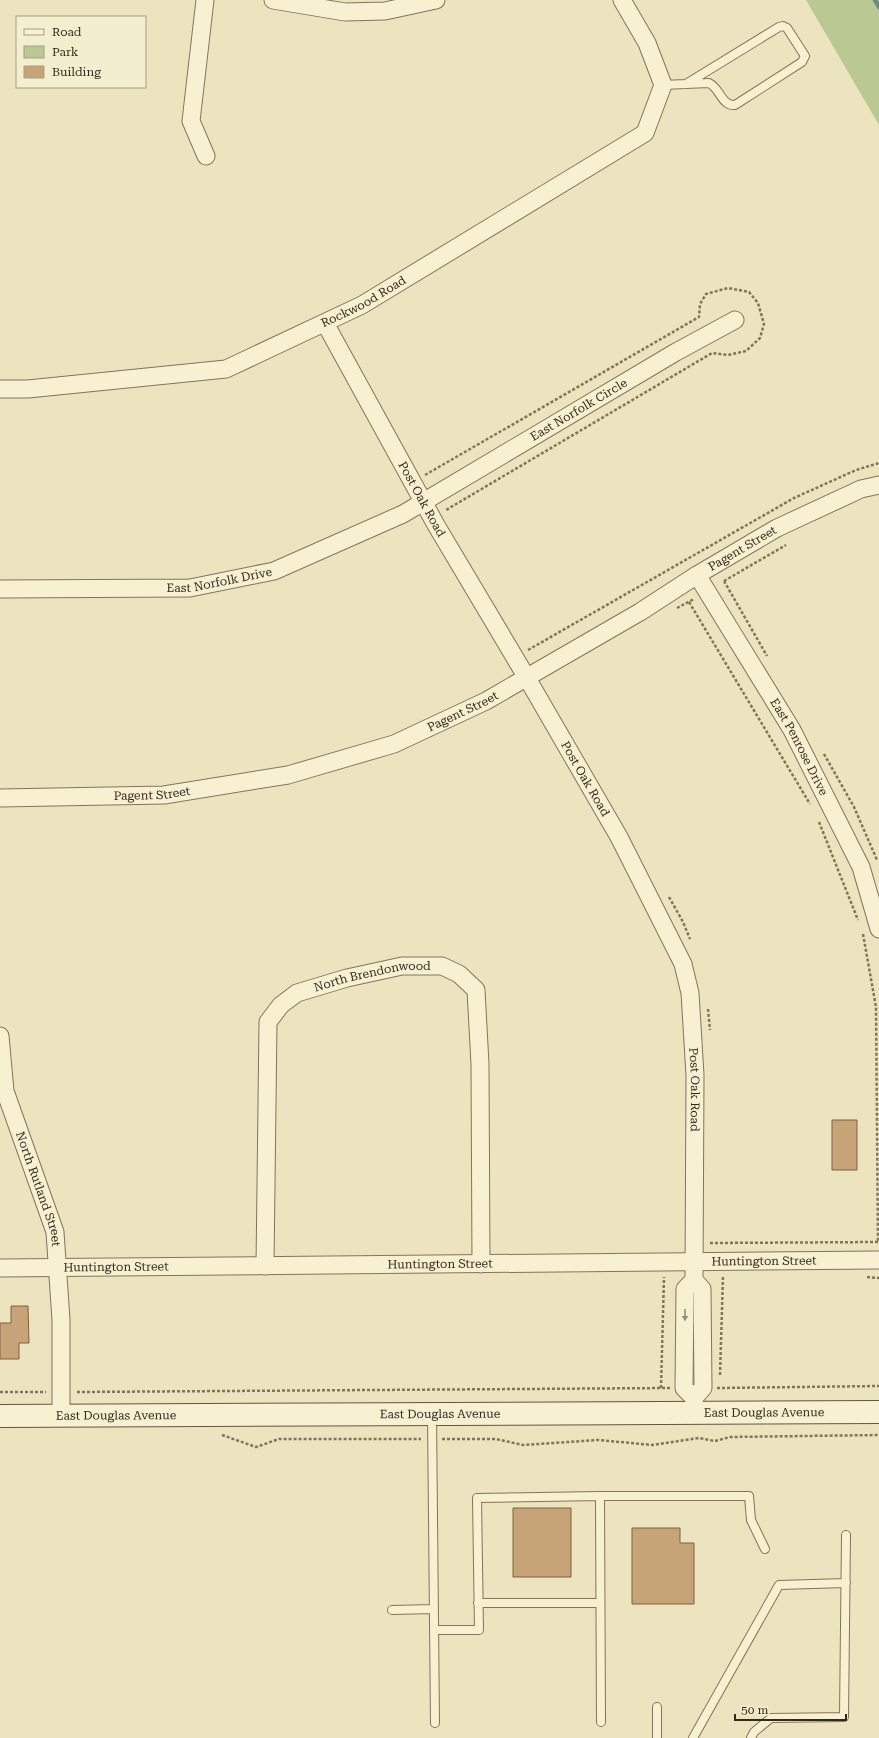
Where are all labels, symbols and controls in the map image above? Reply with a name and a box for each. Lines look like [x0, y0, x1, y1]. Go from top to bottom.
legend [16, 16, 146, 88]
text: Road [52, 25, 82, 39]
text: Park [52, 45, 79, 59]
text: Building [52, 65, 101, 79]
street label: Rockwood Road [319, 273, 409, 330]
street label: East Norfolk Circle [528, 375, 630, 444]
street label: Post Oak Road [395, 459, 449, 540]
street label: Pagent Street [706, 523, 779, 574]
street label: East Norfolk Drive [166, 564, 274, 595]
street label: Pagent Street [425, 688, 501, 734]
street label: East Penrose Drive [767, 696, 831, 798]
street label: Post Oak Road [558, 739, 613, 819]
street label: Pagent Street [113, 784, 192, 803]
street label: North Brendonwood [312, 959, 431, 995]
street label: Post Oak Road [686, 1047, 702, 1132]
street label: North Rutland Street [13, 1130, 63, 1247]
street label: Huntington Street [711, 1254, 817, 1269]
street label: Huntington Street [387, 1257, 493, 1271]
street label: Huntington Street [63, 1259, 169, 1274]
one-way arrow [682, 1309, 688, 1322]
street label: East Douglas Avenue [704, 1405, 825, 1420]
street label: East Douglas Avenue [380, 1407, 501, 1421]
street label: East Douglas Avenue [56, 1408, 177, 1423]
scale bar [735, 1696, 846, 1722]
text: 50 m [741, 1703, 768, 1717]

